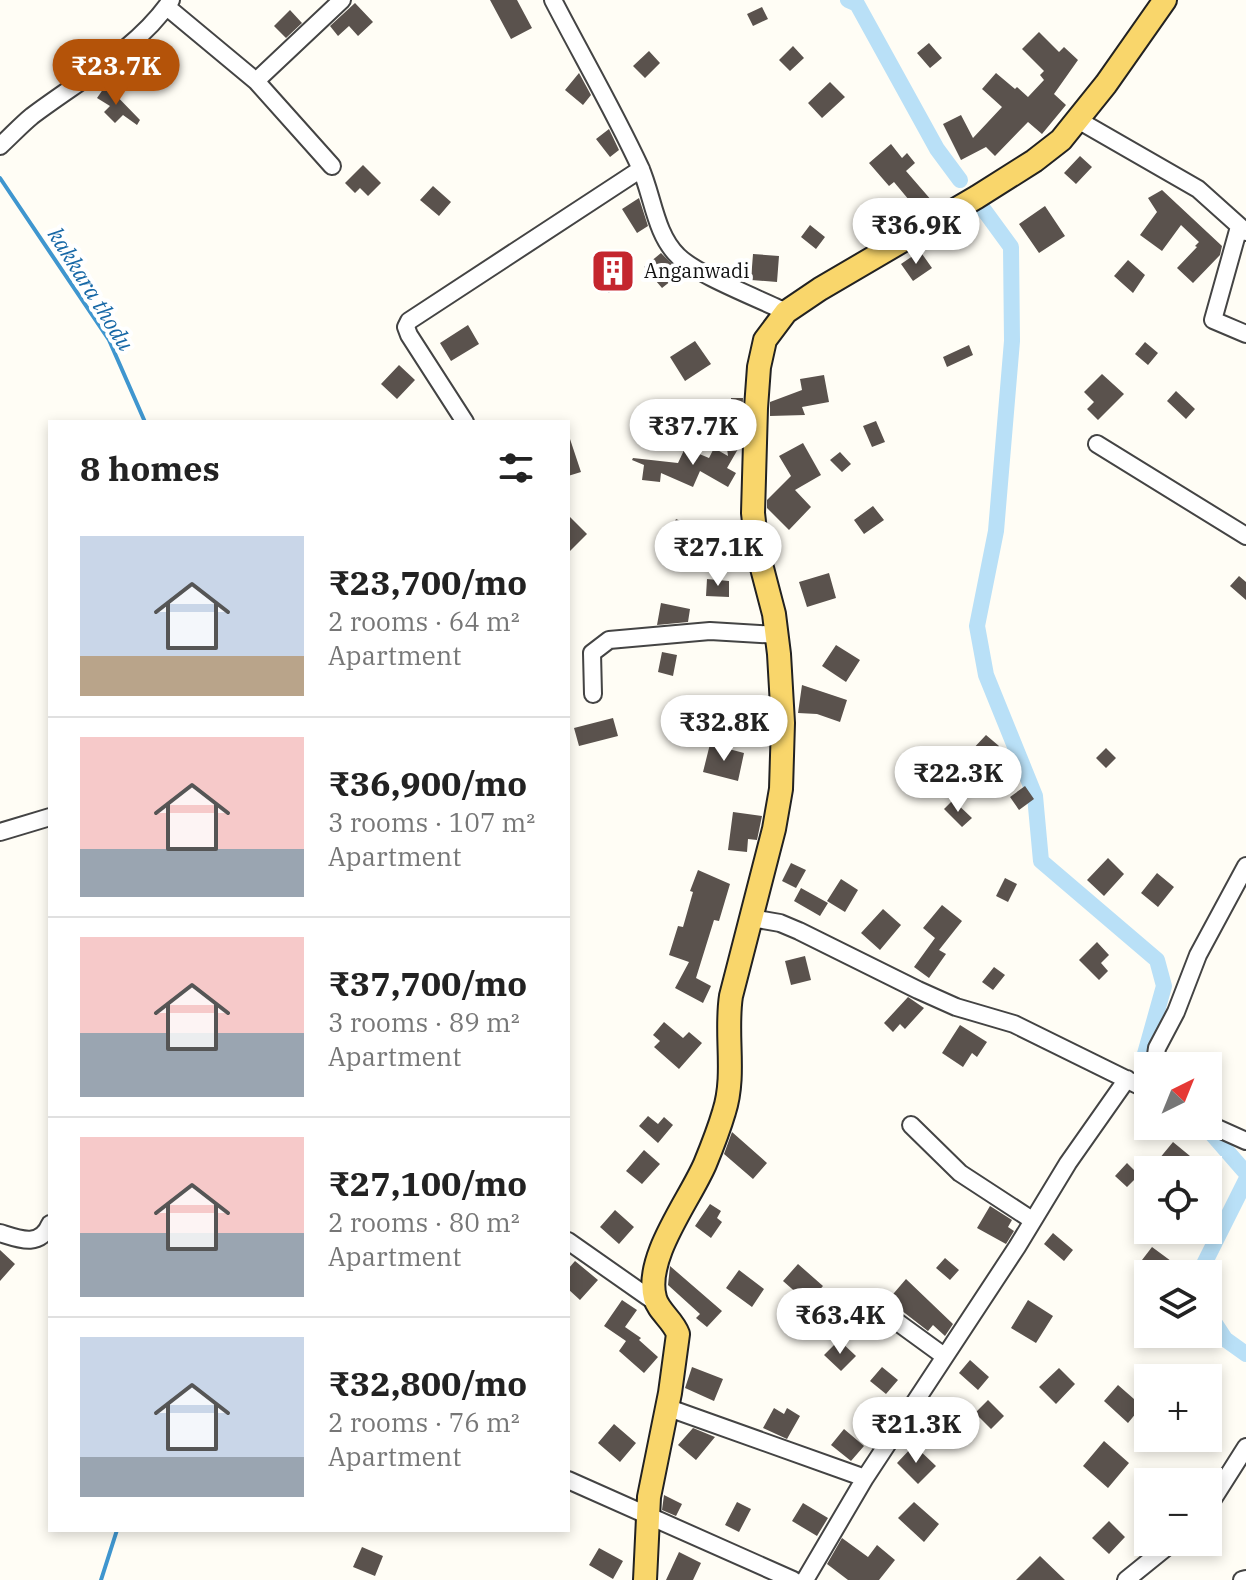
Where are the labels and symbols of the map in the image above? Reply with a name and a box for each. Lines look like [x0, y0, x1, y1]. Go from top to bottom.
pin: ₹23.7K [51, 39, 181, 107]
pin: ₹36.9K [851, 198, 981, 266]
water label: kakkara thodu [42, 222, 141, 356]
building icon: Anganwadi [589, 247, 637, 295]
place label: Anganwadi [644, 257, 750, 284]
pin: ₹37.7K [628, 399, 758, 467]
pin: ₹27.1K [653, 520, 783, 588]
pin: ₹32.8K [659, 695, 789, 763]
pin: ₹22.3K [893, 746, 1023, 814]
north arrow [1134, 1052, 1222, 1140]
pin: ₹63.4K [775, 1288, 905, 1356]
pin: ₹21.3K [851, 1397, 981, 1465]

